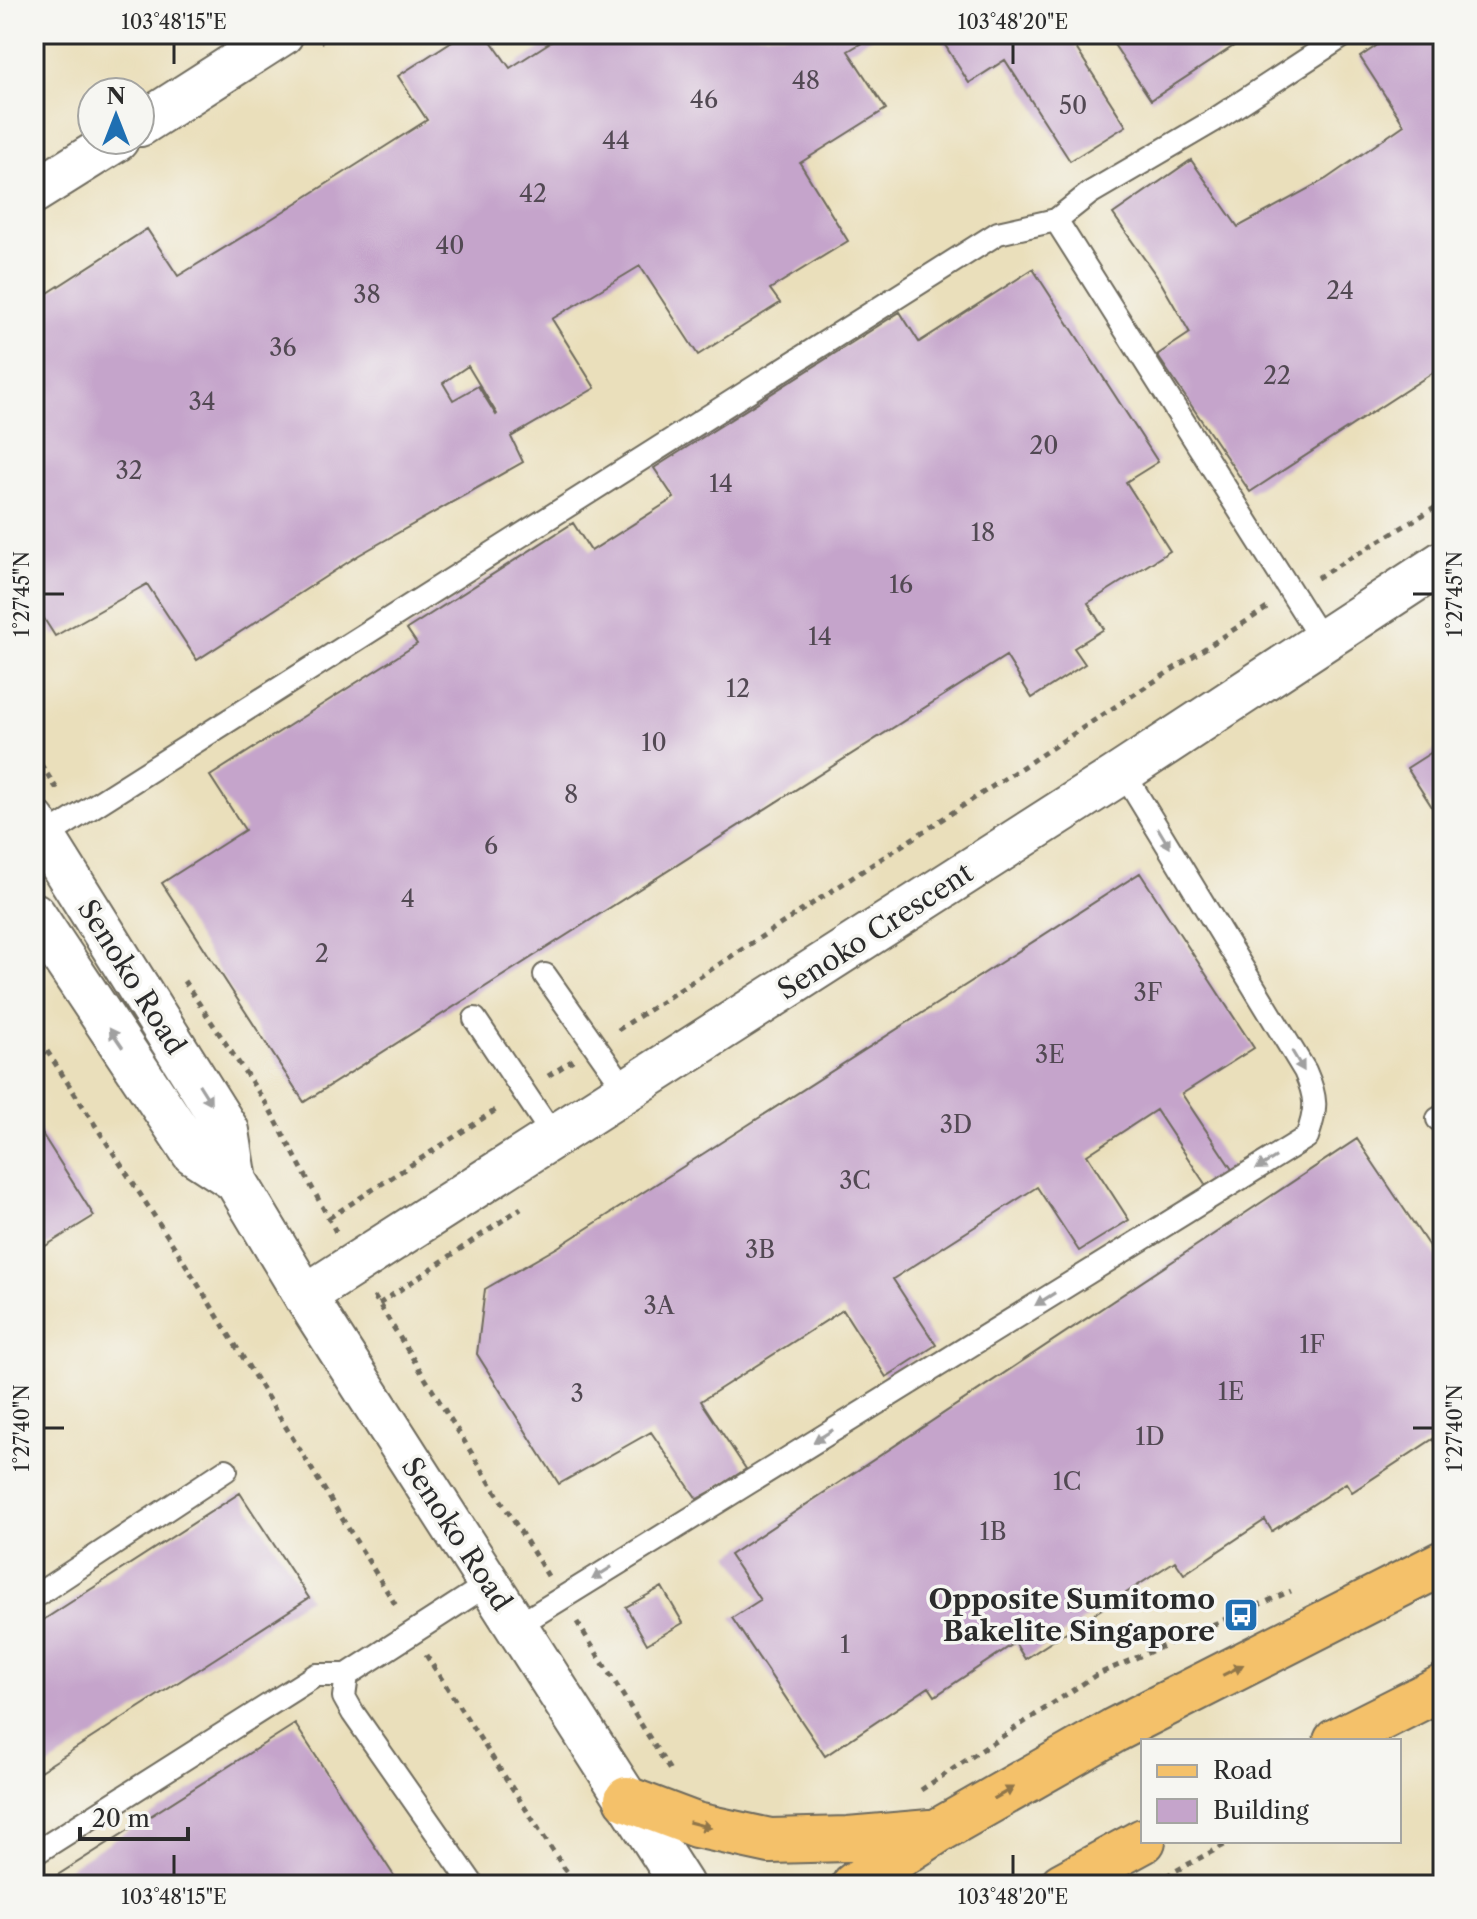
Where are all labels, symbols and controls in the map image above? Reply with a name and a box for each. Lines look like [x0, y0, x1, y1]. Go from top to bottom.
text: 103°48'15"E [121, 10, 227, 34]
text: 103°48'20"E [958, 10, 1068, 34]
house number: 48 [792, 66, 820, 95]
north arrow [76, 76, 156, 156]
text: N [106, 83, 126, 110]
house number: 46 [690, 85, 718, 114]
house number: 50 [1059, 91, 1087, 120]
house number: 44 [602, 126, 630, 155]
house number: 42 [519, 179, 547, 208]
house number: 40 [435, 231, 465, 260]
house number: 24 [1326, 276, 1354, 305]
house number: 38 [353, 280, 381, 309]
house number: 36 [269, 333, 297, 362]
house number: 22 [1263, 361, 1291, 390]
house number: 34 [188, 387, 216, 416]
house number: 20 [1029, 431, 1059, 460]
house number: 32 [115, 456, 143, 485]
house number: 14 [709, 469, 733, 498]
house number: 18 [971, 518, 995, 547]
text: 1°27'45"N [10, 551, 34, 637]
text: 1°27'45"N [1443, 551, 1467, 637]
house number: 16 [889, 570, 913, 599]
house number: 14 [808, 622, 832, 651]
house number: 12 [726, 674, 750, 703]
house number: 10 [641, 728, 667, 757]
house number: 8 [564, 780, 578, 809]
one-way arrow [1157, 827, 1171, 849]
house number: 6 [484, 831, 498, 860]
street label: Senoko Crescent [771, 855, 979, 1007]
house number: 4 [401, 884, 415, 913]
street label: Senoko Road [71, 893, 193, 1061]
house number: 2 [315, 939, 329, 968]
house number: 3F [1134, 978, 1162, 1007]
one-way arrow [109, 1027, 124, 1048]
house number: 3E [1035, 1040, 1065, 1069]
one-way arrow [1291, 1050, 1305, 1072]
one-way arrow [197, 1083, 212, 1104]
house number: 3D [940, 1110, 972, 1139]
one-way arrow [1255, 1155, 1277, 1169]
house number: 3C [839, 1166, 871, 1195]
house number: 3B [745, 1235, 775, 1264]
house number: 3A [644, 1291, 676, 1320]
one-way arrow [1034, 1292, 1056, 1306]
house number: 1F [1299, 1330, 1325, 1359]
house number: 1E [1218, 1377, 1244, 1406]
house number: 3 [570, 1379, 584, 1408]
text: 1°27'40"N [10, 1384, 34, 1472]
text: 1°27'40"N [1443, 1384, 1467, 1472]
house number: 1D [1135, 1422, 1165, 1451]
one-way arrow [812, 1428, 835, 1443]
street label: Senoko Road [395, 1451, 519, 1617]
house number: 1C [1053, 1467, 1081, 1496]
house number: 1B [980, 1517, 1006, 1546]
one-way arrow [591, 1566, 613, 1580]
place label: Opposite Sumitomo Bakelite Singapore [929, 1582, 1215, 1648]
bus stop icon: Opposite Sumitomo Bakelite Singapore [1222, 1596, 1260, 1634]
house number: 1 [840, 1630, 850, 1659]
one-way arrow [1221, 1663, 1244, 1677]
legend [1141, 1739, 1401, 1843]
text: Road [1213, 1756, 1273, 1785]
one-way arrow [993, 1786, 1015, 1800]
scale bar [80, 1791, 188, 1841]
text: Building [1213, 1796, 1309, 1825]
text: 20 m [92, 1804, 150, 1833]
one-way arrow [689, 1819, 713, 1832]
text: 103°48'15"E [121, 1885, 227, 1909]
text: 103°48'20"E [958, 1885, 1068, 1909]

